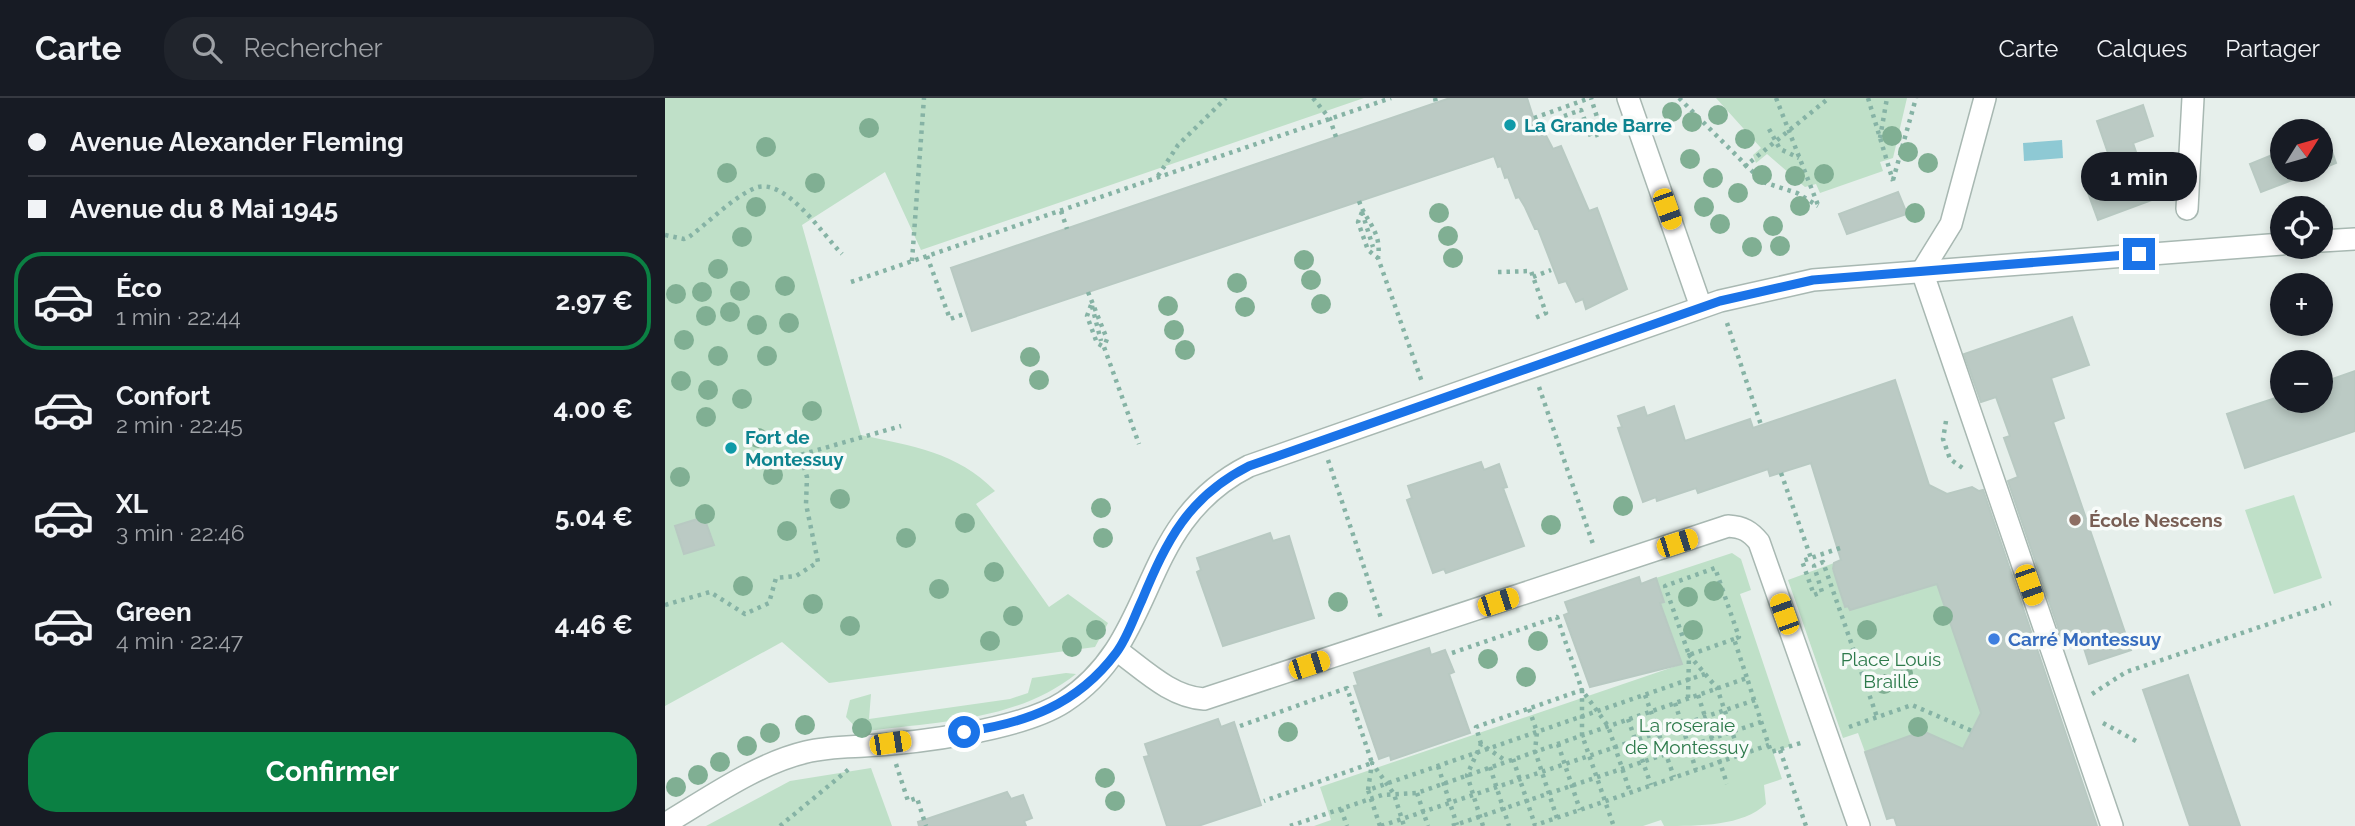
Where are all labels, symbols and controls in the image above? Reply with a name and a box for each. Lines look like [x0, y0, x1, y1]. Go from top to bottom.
search box [164, 17, 654, 80]
text: Carte [35, 29, 122, 68]
icon: search [188, 29, 226, 67]
text: Rechercher [244, 33, 383, 63]
text: Carte [1999, 34, 2058, 63]
text: Calques [2096, 34, 2187, 63]
text: Partager [2225, 34, 2320, 63]
place label: La Grande Barre [1524, 114, 1672, 136]
marker: La Grande Barre [1502, 117, 1518, 133]
north arrow [2270, 119, 2333, 182]
map controls [2270, 119, 2333, 413]
text: Avenue Alexander Fleming [70, 127, 404, 157]
callout: 1 min [2081, 152, 2197, 202]
text: 1 min [2110, 163, 2168, 190]
car [1650, 186, 1685, 232]
text: Avenue du 8 Mai 1945 [70, 194, 338, 224]
button: locate [2270, 196, 2333, 259]
route end [2123, 238, 2155, 270]
icon: car [32, 270, 95, 333]
text: Éco [116, 273, 162, 303]
button: + [2270, 273, 2333, 336]
text: 2.97 € [556, 286, 633, 316]
text: 1 min · 22:44 [116, 303, 241, 330]
button: − [2270, 350, 2333, 413]
icon: car [32, 378, 95, 441]
text: Confort [116, 381, 210, 411]
text: 4.00 € [553, 394, 633, 424]
text: 2 min · 22:45 [116, 411, 243, 438]
place label: Fort de Montessuy [745, 426, 844, 470]
marker: Fort de Montessuy [723, 440, 739, 456]
icon: car [32, 486, 95, 549]
text: XL [116, 489, 148, 519]
text: 5.04 € [555, 502, 633, 532]
place label: École Nescens [2089, 509, 2222, 531]
marker: École Nescens [2067, 512, 2083, 528]
text: 3 min · 22:46 [116, 519, 245, 546]
car [1654, 527, 1701, 559]
car [2013, 562, 2046, 608]
car [1475, 586, 1522, 618]
car [1767, 591, 1802, 637]
icon: car [32, 594, 95, 657]
text: Green [116, 597, 192, 627]
text: 4.46 € [555, 610, 633, 640]
text: 4 min · 22:47 [116, 627, 243, 654]
place label: Carré Montessuy [2008, 628, 2162, 650]
marker: Carré Montessuy [1986, 631, 2002, 647]
park label: Place Louis Braille [1841, 648, 1941, 692]
car [1286, 649, 1333, 681]
park label: La roseraie de Montessuy [1625, 714, 1749, 758]
route start [948, 716, 980, 748]
car [868, 729, 913, 757]
button: Confirmer [28, 732, 637, 812]

